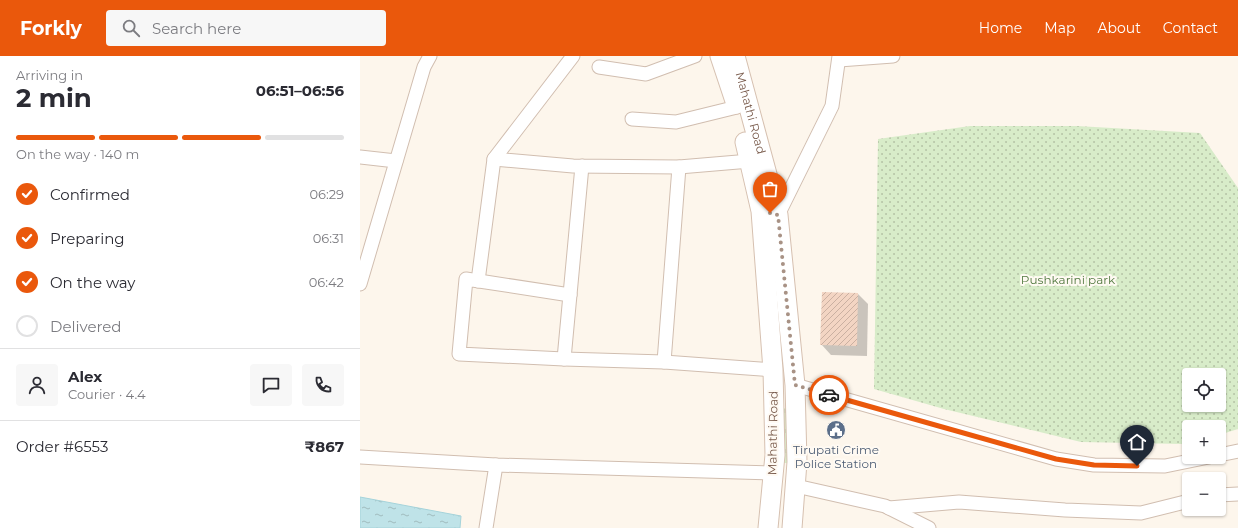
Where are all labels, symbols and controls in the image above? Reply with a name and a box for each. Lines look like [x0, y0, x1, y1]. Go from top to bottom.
search box [106, 10, 386, 46]
text: Forkly [20, 17, 82, 40]
icon: search [120, 17, 142, 39]
text: Search here [152, 19, 241, 38]
text: Home [979, 19, 1022, 37]
text: Map [1044, 19, 1075, 37]
text: About [1097, 19, 1141, 37]
text: Contact [1163, 19, 1218, 37]
text: Arriving in [16, 67, 83, 83]
street label: Mahathi Road [733, 70, 769, 156]
text: 06:51–06:56 [256, 81, 344, 100]
text: 2 min [16, 82, 92, 114]
text: On the way · 140 m [16, 146, 139, 162]
pin [753, 172, 787, 213]
icon: bag [759, 178, 781, 200]
icon: check [16, 183, 38, 205]
text: Confirmed [50, 185, 130, 204]
text: 06:29 [309, 186, 344, 202]
icon: check [16, 227, 38, 249]
text: Preparing [50, 229, 125, 248]
text: 06:31 [313, 230, 344, 246]
icon: check [16, 271, 38, 293]
park label: Pushkarini park [1021, 272, 1116, 287]
text: On the way [50, 273, 135, 292]
text: 06:42 [309, 274, 344, 290]
text: Delivered [50, 317, 122, 336]
button: person [16, 364, 58, 406]
button: chat [250, 364, 292, 406]
button: phone [302, 364, 344, 406]
text: Alex [68, 367, 102, 386]
map controls [1182, 368, 1226, 516]
button: locate [1182, 368, 1226, 412]
courier [809, 375, 849, 415]
icon: car [818, 384, 840, 406]
text: Courier · 4.4 [68, 386, 146, 402]
street label: Mahathi Road [764, 391, 781, 475]
public building icon: Tirupati Crime Police Station [825, 419, 847, 441]
button: + [1182, 420, 1226, 464]
pin [1120, 425, 1154, 466]
icon: home [1126, 431, 1148, 453]
text: Order #6553 [16, 437, 108, 456]
text: ₹867 [304, 437, 344, 456]
place label: Tirupati Crime Police Station [793, 442, 879, 471]
button: − [1182, 472, 1226, 516]

